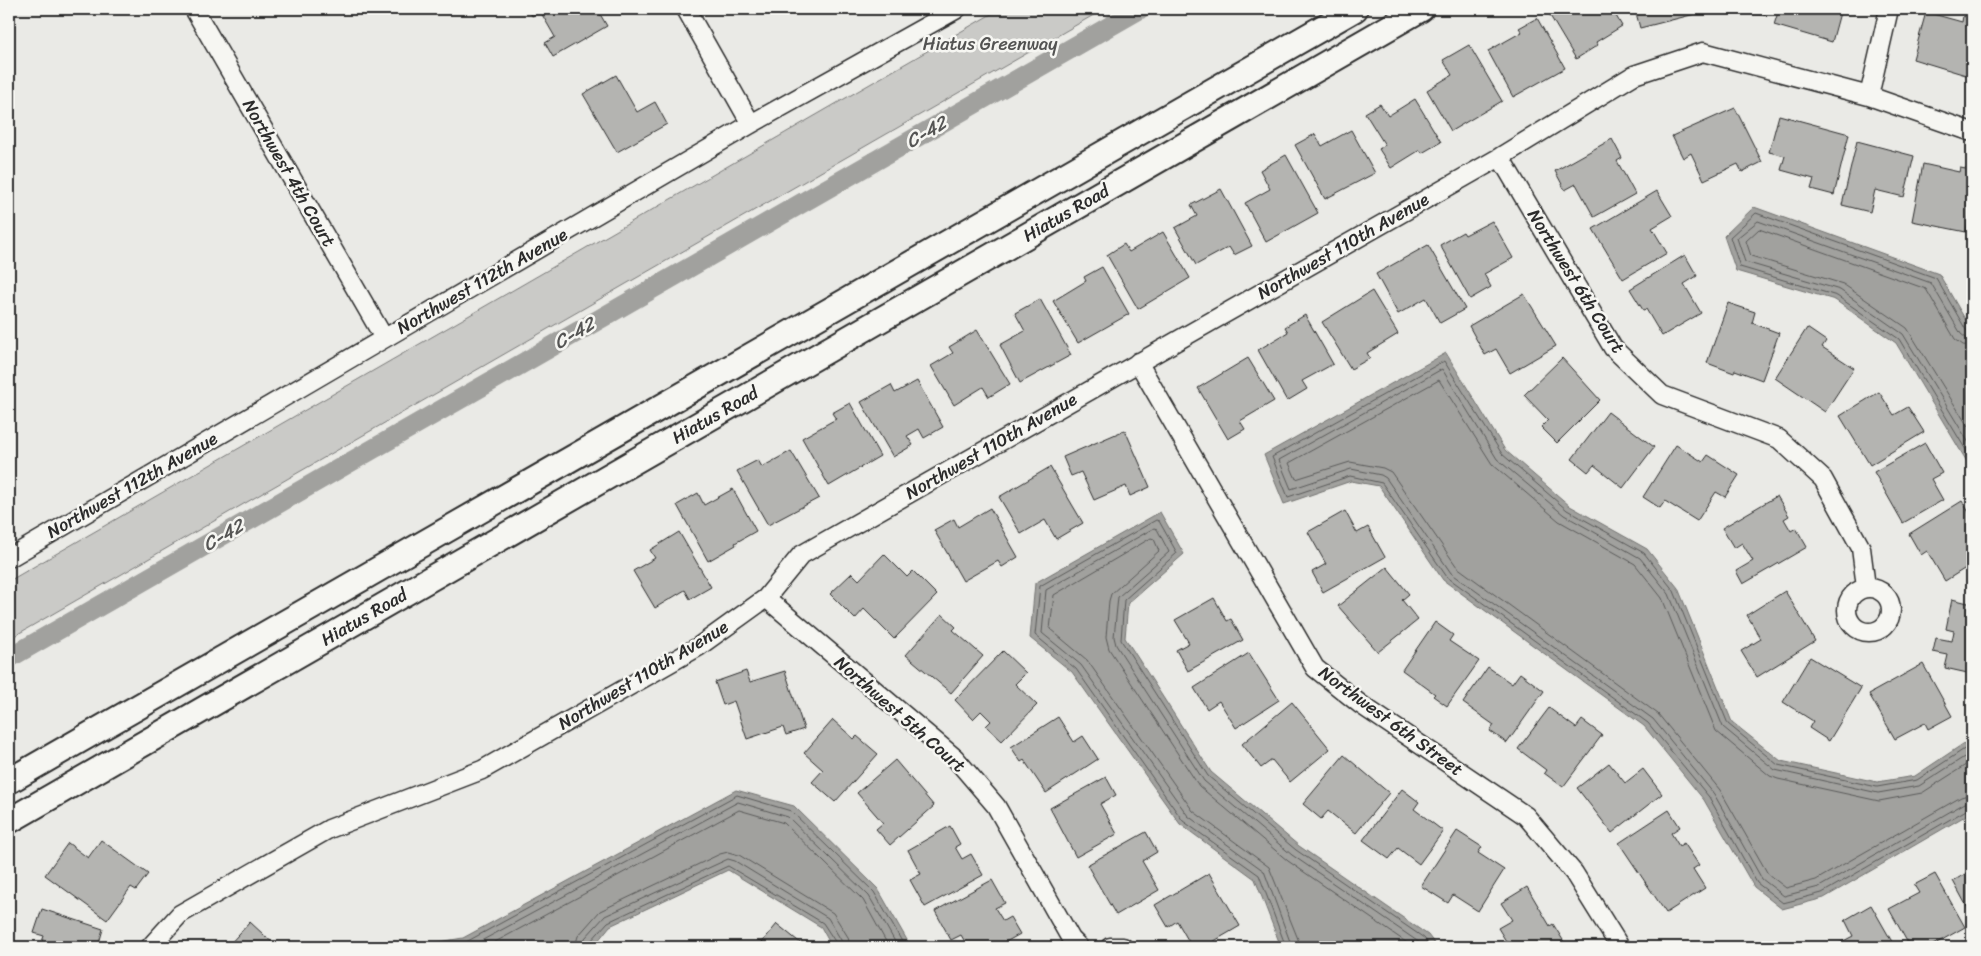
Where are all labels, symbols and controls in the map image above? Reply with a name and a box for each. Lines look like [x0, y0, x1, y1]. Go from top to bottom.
park label: Hiatus Greenway [923, 28, 1058, 60]
street label: Northwest 4th Court [233, 93, 345, 253]
water label: C-42 [899, 105, 956, 157]
street label: Hiatus Road [1017, 174, 1117, 251]
street label: Northwest 110th Avenue [1251, 183, 1435, 308]
street label: Northwest 6th Court [1519, 202, 1634, 360]
street label: Northwest 112th Avenue [390, 219, 574, 343]
water label: C-42 [547, 306, 604, 358]
street label: Hiatus Road [666, 376, 766, 453]
street label: Northwest 110th Avenue [899, 383, 1083, 508]
street label: Northwest 112th Avenue [40, 423, 224, 547]
water label: C-42 [196, 508, 253, 560]
street label: Hiatus Road [315, 578, 415, 655]
street label: Northwest 110th Avenue [551, 611, 735, 739]
street label: Northwest 5th Court [827, 647, 973, 781]
street label: Northwest 6th Street [1312, 657, 1470, 785]

